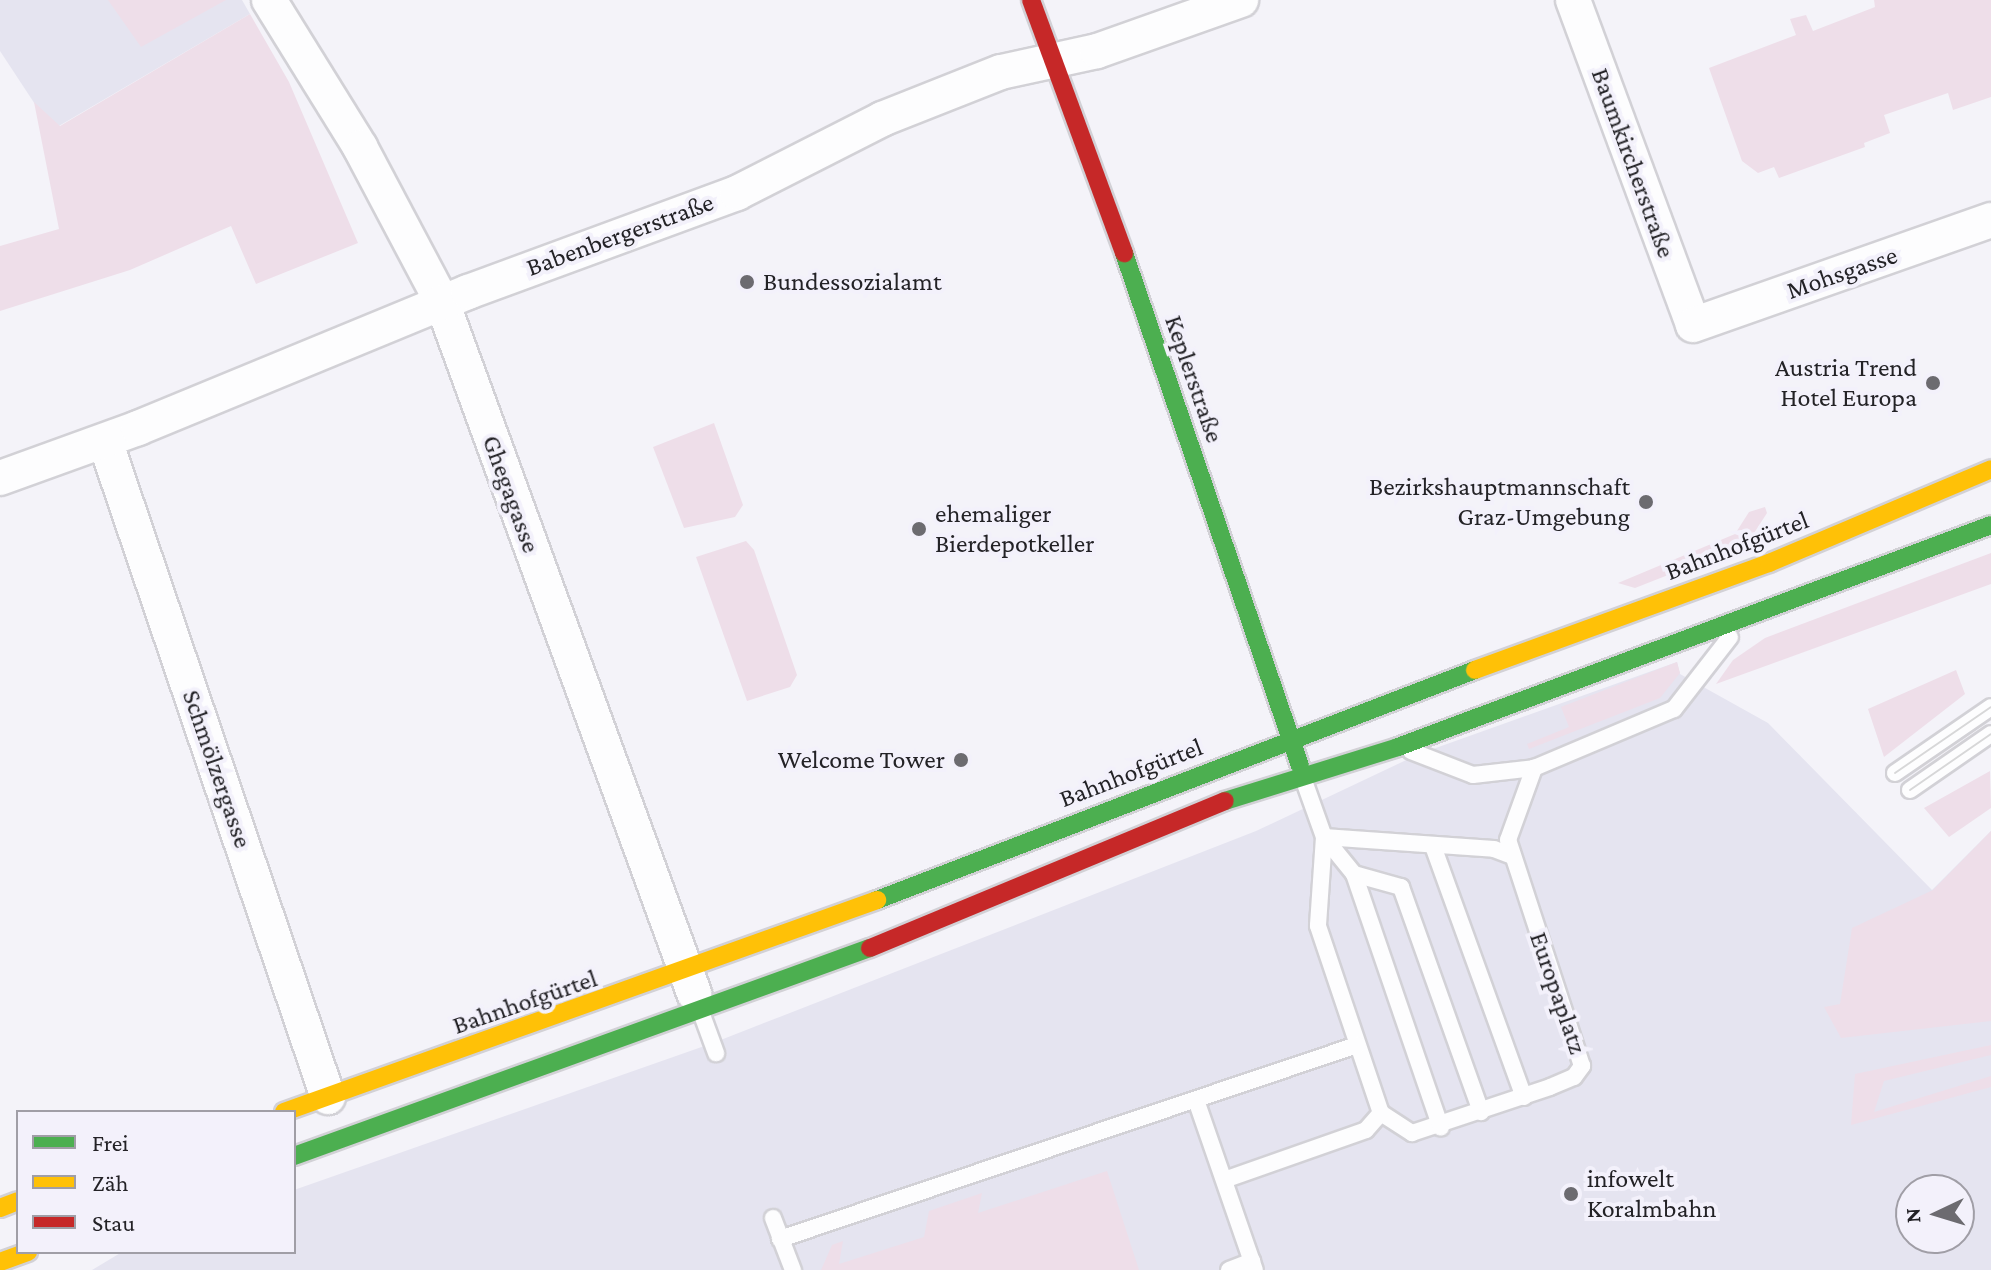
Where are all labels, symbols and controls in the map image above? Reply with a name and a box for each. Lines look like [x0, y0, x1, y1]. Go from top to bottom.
street label: Baumkircherstraße [1584, 64, 1682, 262]
street label: Babenbergerstraße [522, 187, 718, 283]
street label: Mohsgasse [1783, 240, 1901, 306]
place label: Bundessozialamt [763, 266, 942, 298]
marker: Bundessozialamt [738, 273, 756, 291]
street label: Keplerstraße [1158, 311, 1230, 447]
place label: Austria Trend Hotel Europa [1775, 352, 1917, 414]
marker: Austria Trend Hotel Europa [1924, 374, 1942, 392]
street label: Ghegagasse [475, 431, 547, 557]
place label: Bezirkshauptmannschaft Graz-Umgebung [1369, 471, 1630, 532]
marker: Bezirkshauptmannschaft Graz-Umgebung [1637, 493, 1655, 511]
place label: ehemaliger Bierdepotkeller [935, 498, 1094, 560]
street label: Bahnhofgürtel [1661, 504, 1813, 588]
marker: ehemaliger Bierdepotkeller [910, 520, 928, 538]
street label: Schmölzergasse [175, 686, 259, 852]
street label: Bahnhofgürtel [1055, 731, 1207, 815]
place label: Welcome Tower [778, 744, 945, 776]
marker: Welcome Tower [952, 751, 970, 769]
street label: Europaplatz [1523, 928, 1593, 1058]
street label: Bahnhofgürtel [449, 963, 601, 1041]
legend [16, 1110, 296, 1254]
text: Frei [92, 1129, 129, 1156]
place label: infowelt Koralmbahn [1587, 1163, 1716, 1224]
text: Zäh [92, 1169, 129, 1196]
north arrow [1895, 1174, 1975, 1254]
marker: infowelt Koralmbahn [1562, 1185, 1580, 1203]
text: N [1900, 1207, 1926, 1224]
text: Stau [92, 1209, 135, 1236]

